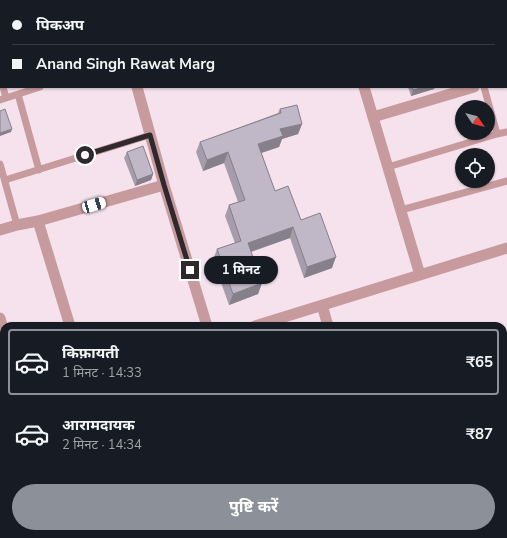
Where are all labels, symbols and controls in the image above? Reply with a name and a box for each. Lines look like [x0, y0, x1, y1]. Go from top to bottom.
text: पिकअप [36, 15, 84, 35]
text: Anand Singh Rawat Marg [36, 54, 215, 74]
north arrow [455, 100, 495, 140]
map controls [455, 100, 495, 188]
route start [76, 146, 94, 164]
button: locate [455, 148, 495, 188]
car [81, 196, 107, 214]
callout: 1 मिनट [204, 256, 278, 284]
route end [181, 261, 199, 279]
text: 1 मिनट [222, 261, 260, 279]
text: किफ़ायती [62, 343, 119, 363]
icon: car [14, 344, 50, 380]
text: ₹65 [466, 352, 493, 372]
text: 1 मिनट · 14:33 [62, 364, 142, 382]
text: आरामदायक [62, 415, 135, 435]
icon: car [14, 416, 50, 452]
text: ₹87 [466, 424, 493, 444]
text: 2 मिनट · 14:34 [62, 436, 142, 454]
button: पुष्टि करें [12, 484, 495, 530]

